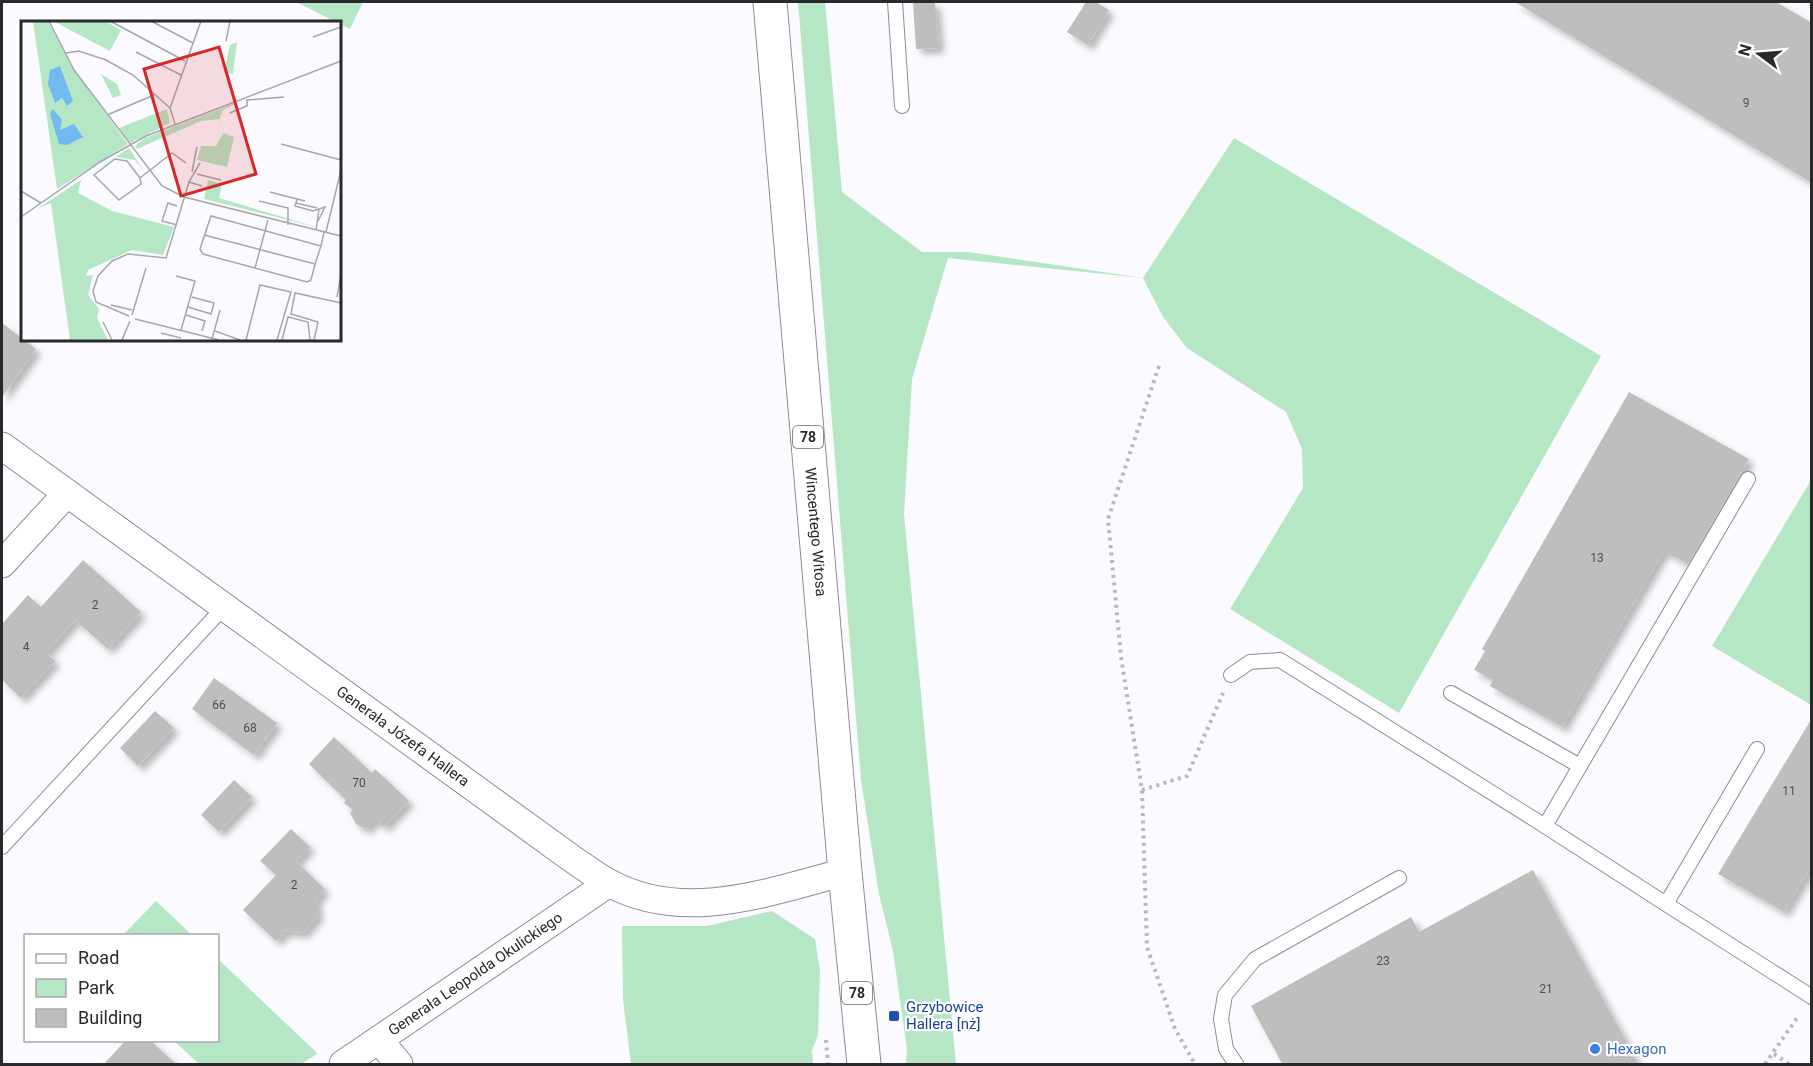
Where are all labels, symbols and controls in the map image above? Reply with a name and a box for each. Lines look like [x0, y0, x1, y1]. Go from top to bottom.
inset map [21, 21, 340, 340]
north arrow [1729, 24, 1789, 84]
text: N [1734, 42, 1756, 58]
house number: 9 [1743, 96, 1749, 110]
road number: 78 [793, 426, 823, 448]
street label: Wincentego Witosa [801, 467, 830, 597]
house number: 13 [1590, 551, 1604, 565]
house number: 2 [92, 598, 99, 612]
house number: 4 [23, 640, 30, 654]
street label: Generała Józefa Hallera [333, 682, 473, 790]
house number: 66 [212, 698, 226, 712]
house number: 68 [243, 721, 257, 735]
house number: 70 [352, 776, 366, 790]
house number: 11 [1782, 784, 1796, 798]
house number: 2 [291, 878, 298, 892]
street label: Generała Leopolda Okulickiego [385, 908, 566, 1040]
legend [24, 934, 219, 1042]
text: Road [78, 947, 119, 968]
house number: 23 [1376, 954, 1390, 968]
text: Park [78, 977, 115, 998]
road number: 78 [842, 982, 872, 1004]
house number: 21 [1539, 982, 1553, 996]
place label: Grzybowice Hallera [nż] [906, 998, 984, 1033]
text: Building [78, 1007, 142, 1028]
marker: Grzybowice Hallera [nż] [887, 1009, 901, 1023]
place label: Hexagon [1607, 1040, 1667, 1058]
marker: Hexagon [1588, 1042, 1602, 1056]

